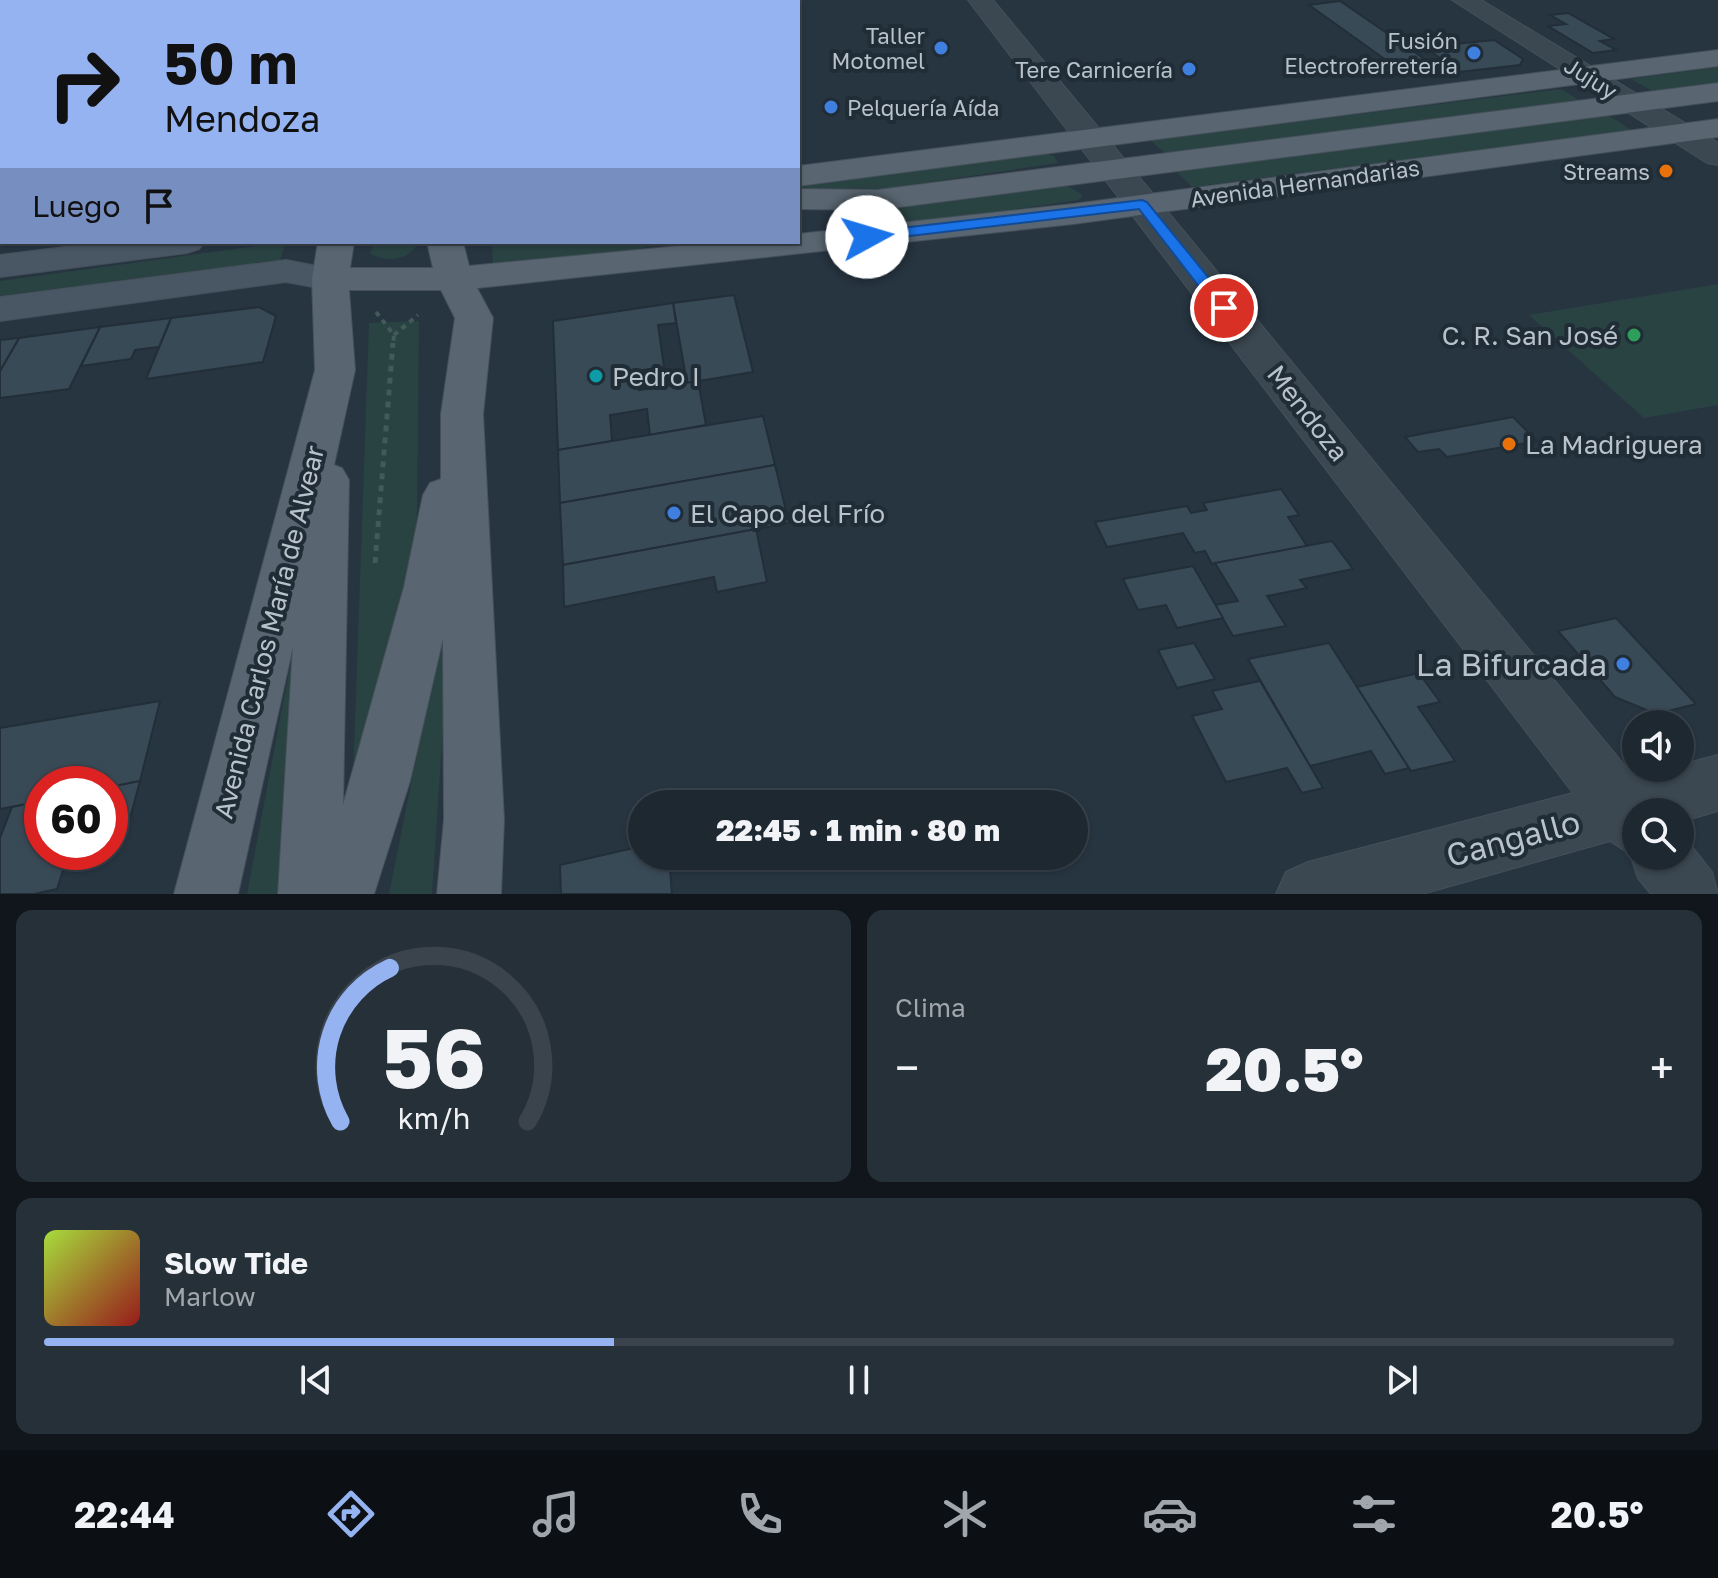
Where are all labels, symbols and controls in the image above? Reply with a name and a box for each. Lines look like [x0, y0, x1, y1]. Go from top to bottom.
place label: Taller Motomel [832, 22, 925, 74]
place label: Fusión Electroferretería [1284, 27, 1458, 79]
text: 50 m [164, 29, 298, 96]
icon: right [32, 32, 136, 136]
marker: Taller Motomel [932, 39, 950, 57]
marker: Fusión Electroferretería [1465, 44, 1483, 62]
street label: Jujuy [1560, 51, 1622, 105]
place label: Tere Carnicería [1015, 56, 1173, 83]
marker: Tere Carnicería [1180, 60, 1198, 78]
place label: Pelquería Aída [847, 94, 999, 121]
text: Mendoza [164, 97, 320, 140]
marker: Pelquería Aída [822, 98, 840, 116]
street label: Avenida Hernandarias [1189, 154, 1421, 212]
place label: Streams [1563, 158, 1650, 185]
marker: Streams [1657, 162, 1675, 180]
icon: arrive [137, 184, 181, 228]
text: Luego [32, 188, 121, 224]
position arrow [825, 195, 909, 279]
pin [1190, 274, 1258, 342]
icon: arrive [1202, 286, 1246, 330]
place label: C. R. San José [1442, 320, 1618, 351]
marker: C. R. San José [1625, 326, 1643, 344]
street label: Mendoza [1261, 359, 1355, 467]
place label: Pedro I [612, 361, 700, 392]
marker: Pedro I [587, 367, 605, 385]
place label: La Madriguera [1525, 429, 1703, 460]
marker: La Madriguera [1500, 435, 1518, 453]
street label: Avenida Carlos María de Alvear [208, 442, 330, 822]
place label: El Capo del Frío [690, 498, 885, 529]
marker: El Capo del Frío [665, 504, 683, 522]
place label: La Bifurcada [1416, 645, 1607, 683]
marker: La Bifurcada [1614, 655, 1632, 673]
map controls [1622, 710, 1694, 870]
button: sound [1622, 710, 1694, 782]
speed limit sign: 60 [24, 766, 128, 870]
button: search [1622, 798, 1694, 870]
street label: Cangallo [1442, 802, 1584, 874]
text: 22:45 · 1 min · 80 m [716, 812, 1000, 848]
text: Clima [895, 992, 966, 1023]
text: 56 [382, 1006, 485, 1106]
text: 20.5° [1206, 1032, 1363, 1104]
text: − [895, 1041, 919, 1094]
text: + [1650, 1041, 1674, 1094]
text: km/h [397, 1101, 470, 1135]
text: Slow Tide [164, 1245, 308, 1281]
text: Marlow [164, 1281, 256, 1312]
icon: previous [294, 1358, 338, 1402]
icon: pause [837, 1358, 881, 1402]
icon: next [1380, 1358, 1424, 1402]
icon: directions [323, 1486, 379, 1542]
icon: music [528, 1486, 584, 1542]
icon: phone [732, 1486, 788, 1542]
icon: climate [937, 1486, 993, 1542]
icon: car [1142, 1486, 1198, 1542]
icon: filters [1346, 1486, 1402, 1542]
text: 22:44 [74, 1493, 175, 1536]
text: 20.5° [1551, 1493, 1644, 1536]

